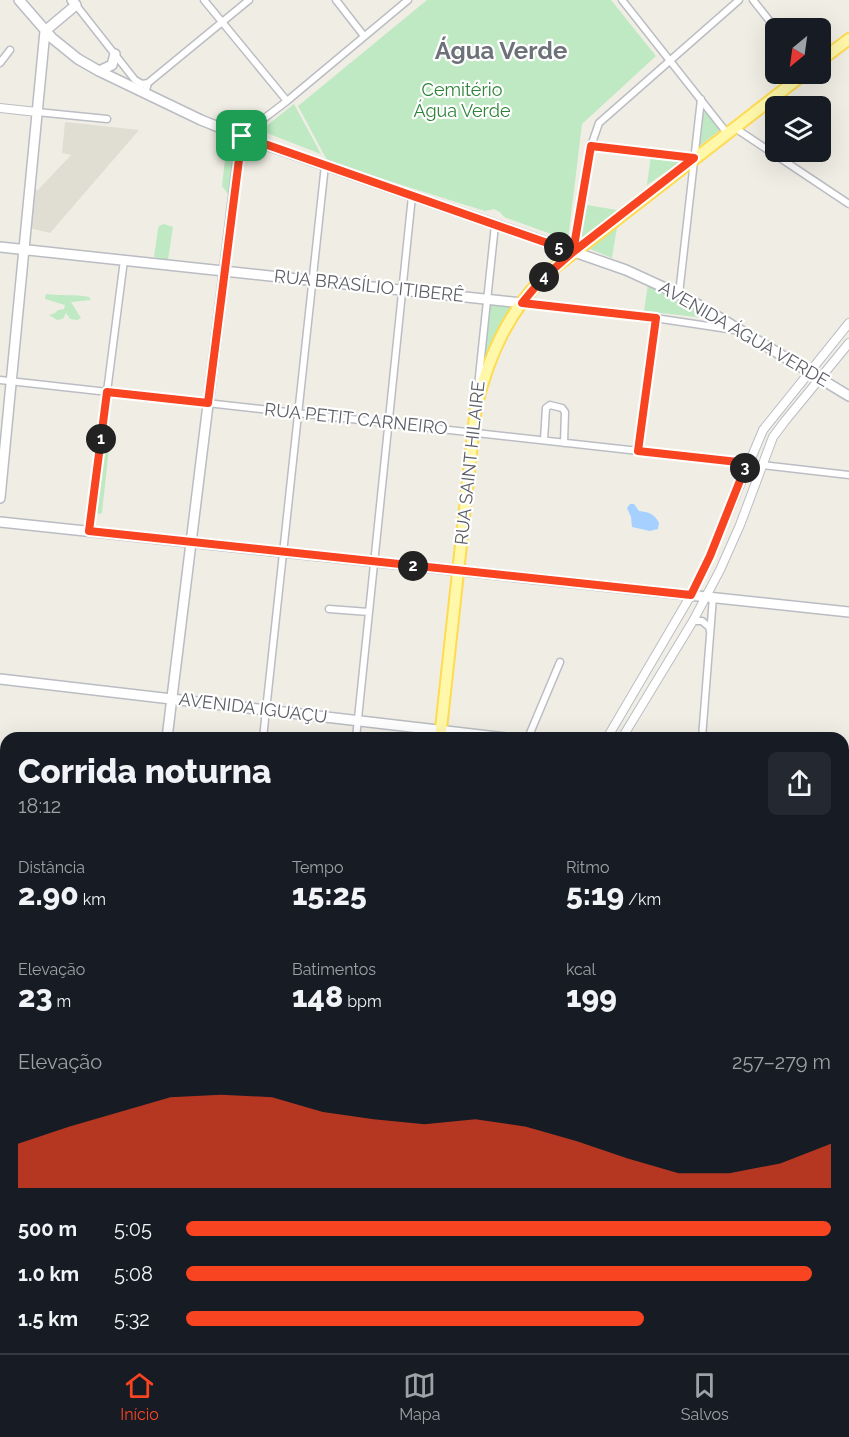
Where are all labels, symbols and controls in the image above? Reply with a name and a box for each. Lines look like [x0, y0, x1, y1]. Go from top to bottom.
north arrow [765, 18, 831, 84]
map controls [765, 18, 831, 162]
district label: Água Verde [435, 36, 567, 65]
park label: Cemitério Água Verde [414, 79, 511, 121]
button: layers [765, 96, 831, 162]
pin [216, 110, 267, 161]
icon: arrive [225, 119, 258, 152]
pin: 5 [544, 232, 574, 262]
text: 5 [555, 237, 563, 256]
pin: 4 [529, 262, 559, 292]
street label: RUA BRASÍLIO ITIBERÊ [273, 264, 465, 306]
text: 4 [539, 267, 549, 286]
street label: AVENIDA ÁGUA VERDE [656, 275, 833, 391]
street label: RUA SAINT HILAIRE [450, 380, 489, 546]
street label: RUA PETIT CARNEIRO [263, 398, 449, 439]
pin: 1 [86, 424, 116, 454]
text: 1 [97, 429, 105, 448]
pin: 3 [730, 453, 760, 483]
text: 3 [741, 458, 749, 477]
pin: 2 [398, 551, 428, 581]
text: 2 [408, 556, 418, 575]
street label: AVENIDA IGUAÇU [178, 688, 328, 727]
text: Corrida noturna [18, 752, 271, 791]
button: share [768, 752, 831, 815]
text: 18:12 [18, 794, 61, 818]
text: Distância [18, 858, 85, 877]
text: Tempo [292, 858, 343, 877]
text: Ritmo [566, 858, 609, 877]
text: 2.90 [18, 877, 79, 912]
text: 15:25 [292, 877, 367, 912]
text: 5:19 [566, 877, 624, 912]
text: km [79, 890, 106, 909]
text: /km [624, 890, 661, 909]
text: Elevação [18, 960, 85, 979]
text: Batimentos [292, 960, 376, 979]
text: kcal [566, 960, 596, 979]
text: 23 [18, 979, 52, 1014]
text: 148 [292, 979, 343, 1014]
text: 199 [566, 979, 617, 1014]
text: m [52, 992, 71, 1011]
text: bpm [343, 992, 382, 1011]
text: Elevação [18, 1050, 102, 1074]
text: 257–279 m [732, 1050, 831, 1074]
text: 500 m [18, 1217, 77, 1241]
text: 5:05 [114, 1217, 152, 1241]
text: 1.0 km [18, 1262, 79, 1286]
text: 5:08 [114, 1262, 153, 1286]
text: 1.5 km [18, 1307, 78, 1331]
text: 5:32 [114, 1307, 150, 1331]
tab: Início [120, 1369, 159, 1424]
tab: Mapa [399, 1369, 440, 1424]
tab: Salvos [681, 1369, 729, 1424]

